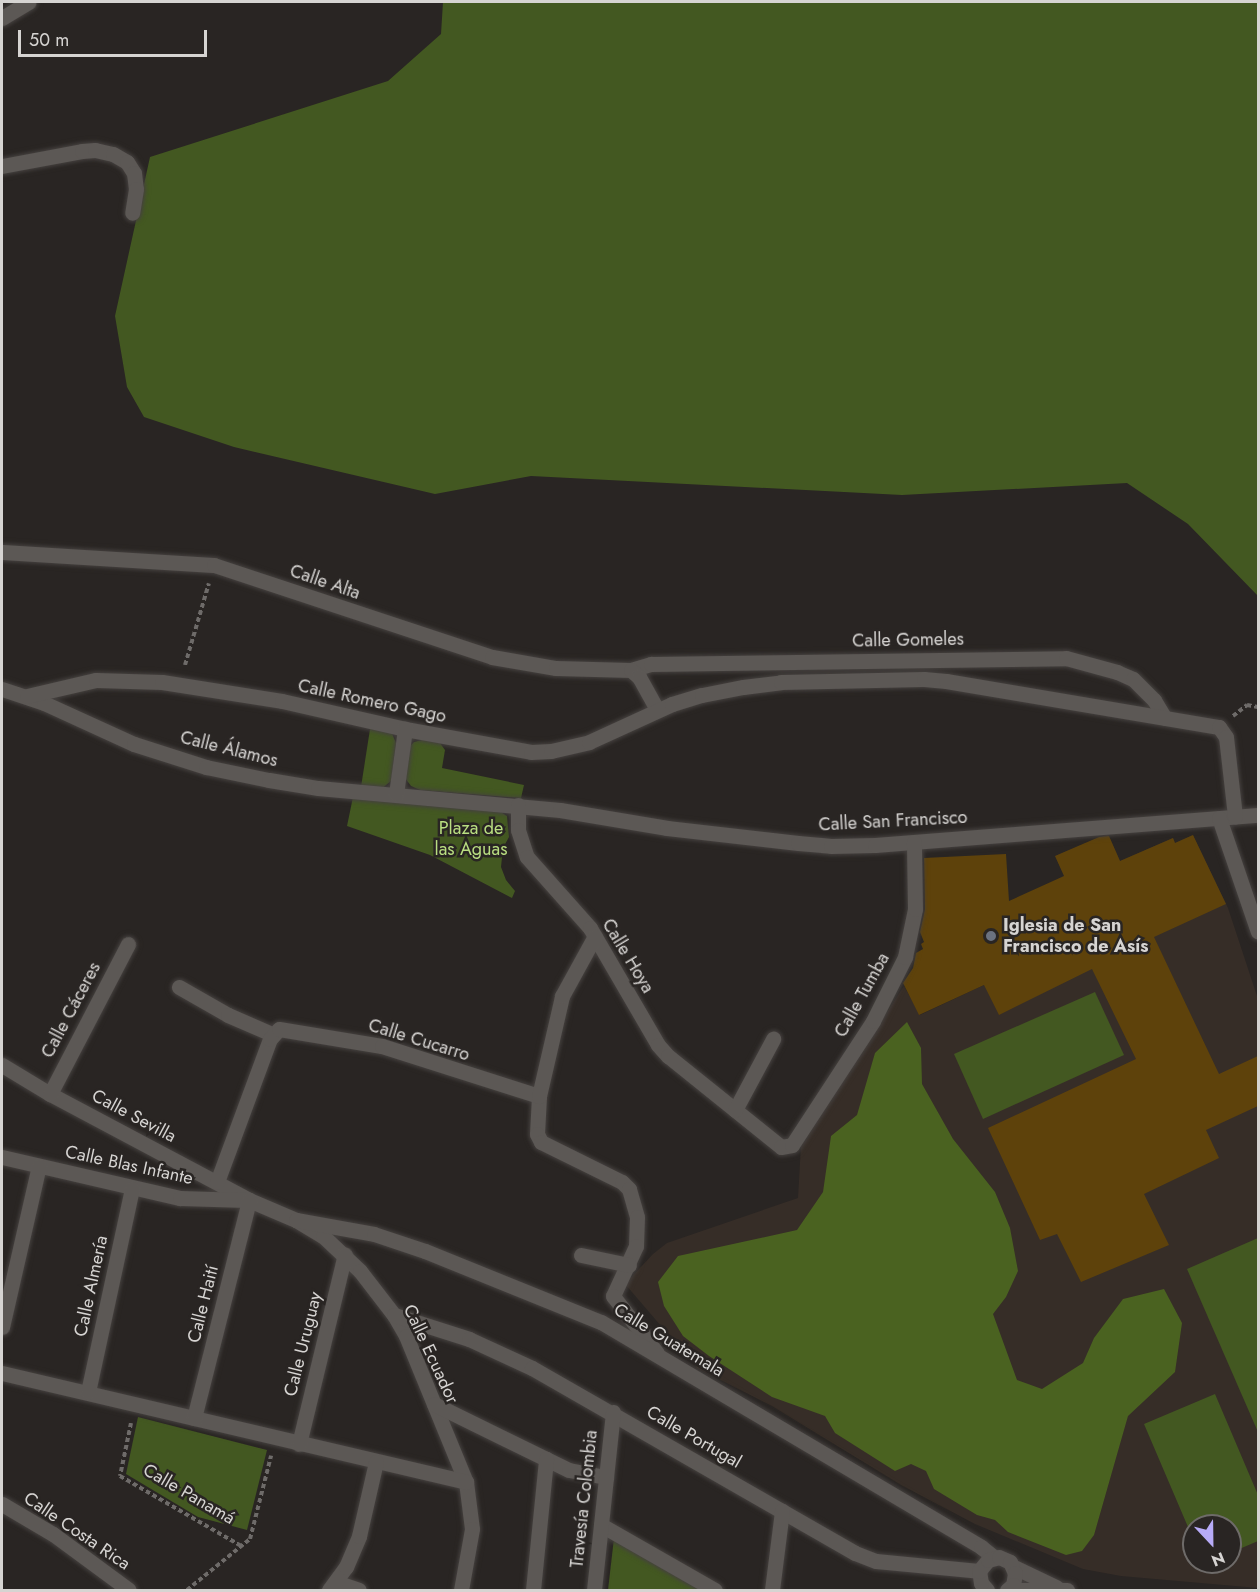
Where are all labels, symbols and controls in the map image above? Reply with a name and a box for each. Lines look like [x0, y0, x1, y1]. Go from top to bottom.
scale bar [21, 18, 210, 56]
text: 50 m [29, 27, 69, 53]
street label: Calle Alta [287, 560, 363, 604]
street label: Calle Gomeles [852, 628, 964, 652]
street label: Calle Romero Gago [296, 675, 448, 727]
street label: Calle Álamos [178, 726, 280, 772]
street label: Calle San Francisco [818, 806, 968, 836]
park label: Plaza de las Aguas [435, 818, 507, 860]
street label: Calle Hoya [597, 915, 659, 997]
place label: Iglesia de San Francisco de Asís [1003, 915, 1148, 958]
marker: Iglesia de San Francisco de Asís [984, 929, 998, 943]
street label: Calle Tumba [830, 949, 894, 1041]
street label: Calle Cáceres [37, 958, 105, 1062]
street label: Calle Cucarro [366, 1014, 472, 1066]
street label: Calle Sevilla [88, 1085, 180, 1147]
street label: Calle Blas Infante [63, 1141, 195, 1189]
street label: Calle Almería [70, 1233, 112, 1339]
street label: Calle Haití [183, 1263, 223, 1345]
street label: Calle Uruguay [280, 1289, 326, 1399]
street label: Calle Guatemala [610, 1299, 728, 1381]
street label: Calle Ecuador [399, 1301, 463, 1407]
street label: Calle Portugal [643, 1401, 745, 1473]
street label: Travesía Colombia [566, 1429, 602, 1569]
street label: Calle Panamá [139, 1459, 239, 1529]
street label: Calle Costa Rica [20, 1487, 134, 1575]
north arrow [1182, 1514, 1242, 1574]
text: N [1208, 1546, 1228, 1572]

